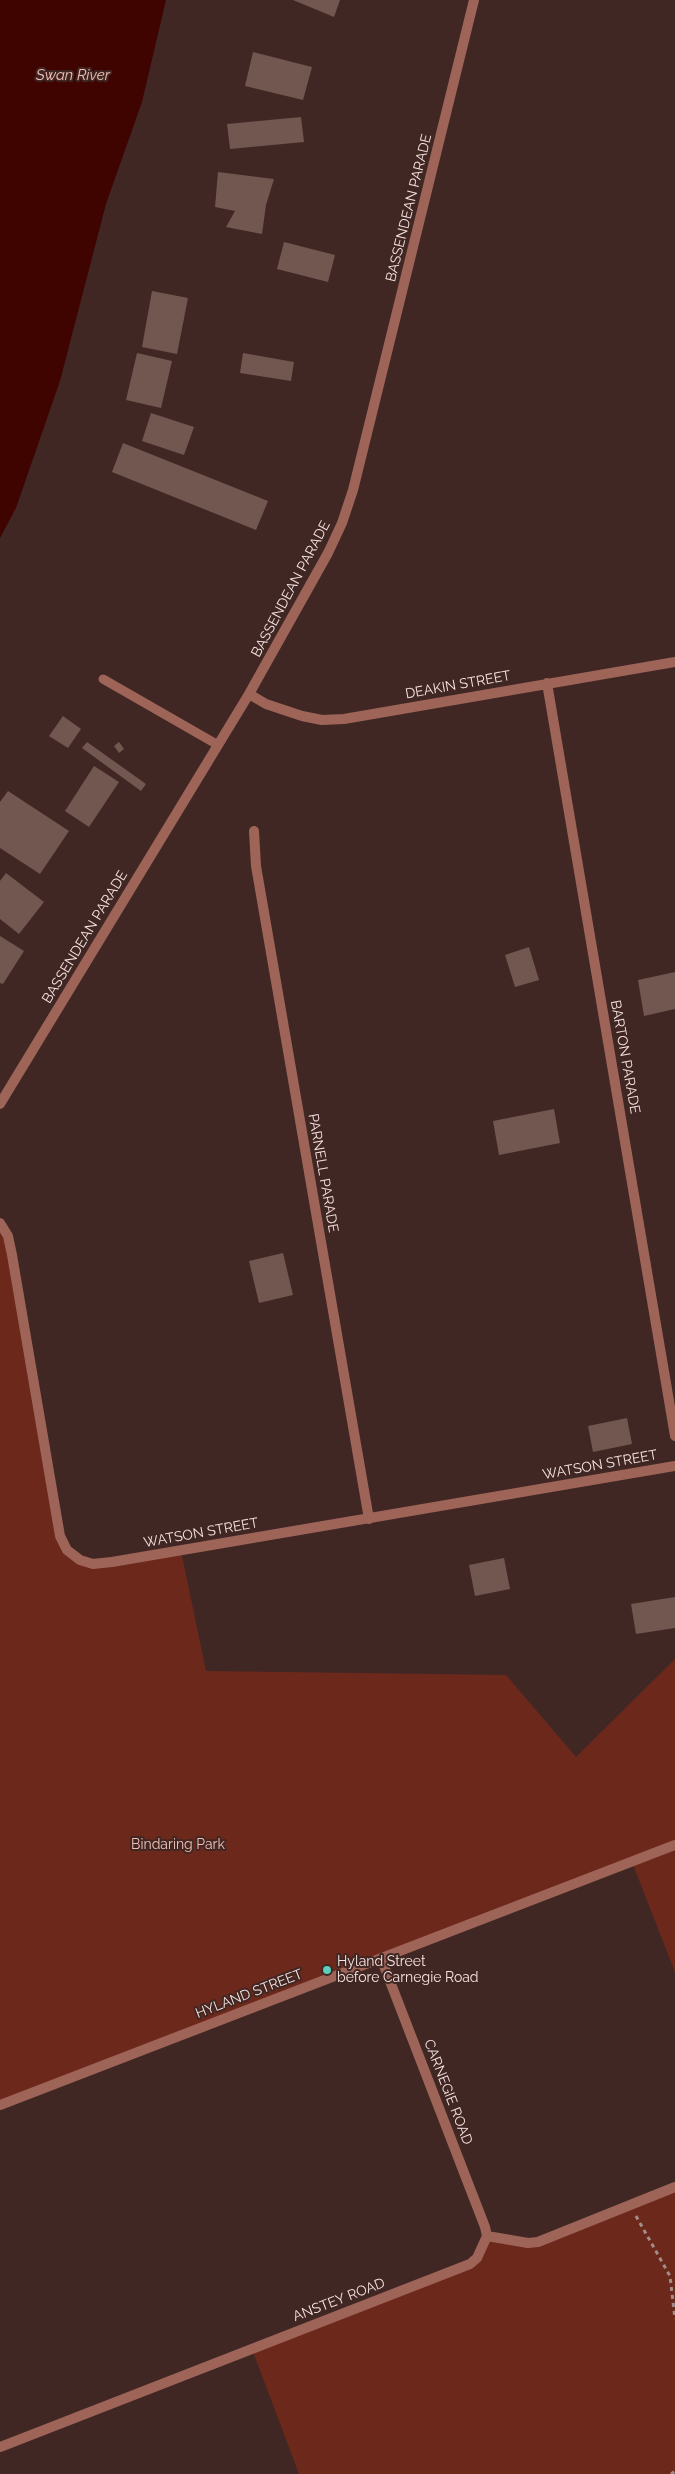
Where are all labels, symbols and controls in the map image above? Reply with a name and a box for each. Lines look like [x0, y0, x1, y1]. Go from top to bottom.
water label: Swan River [36, 66, 110, 84]
street label: BASSENDEAN PARADE [382, 132, 436, 284]
street label: BASSENDEAN PARADE [248, 518, 334, 660]
street label: DEAKIN STREET [404, 667, 512, 703]
street label: BASSENDEAN PARADE [39, 868, 131, 1006]
street label: BARTON PARADE [607, 999, 643, 1115]
street label: PARNELL PARADE [304, 1112, 342, 1234]
street label: WATSON STREET [541, 1447, 659, 1483]
street label: WATSON STREET [142, 1515, 260, 1551]
park label: Bindaring Park [131, 1837, 225, 1853]
place label: Hyland Street before Carnegie Road [337, 1954, 479, 1986]
marker: Hyland Street before Carnegie Road [321, 1964, 333, 1976]
street label: HYLAND STREET [193, 1966, 305, 2022]
street label: CARNEGIE ROAD [420, 2037, 476, 2147]
street label: ANSTEY ROAD [291, 2275, 387, 2325]

